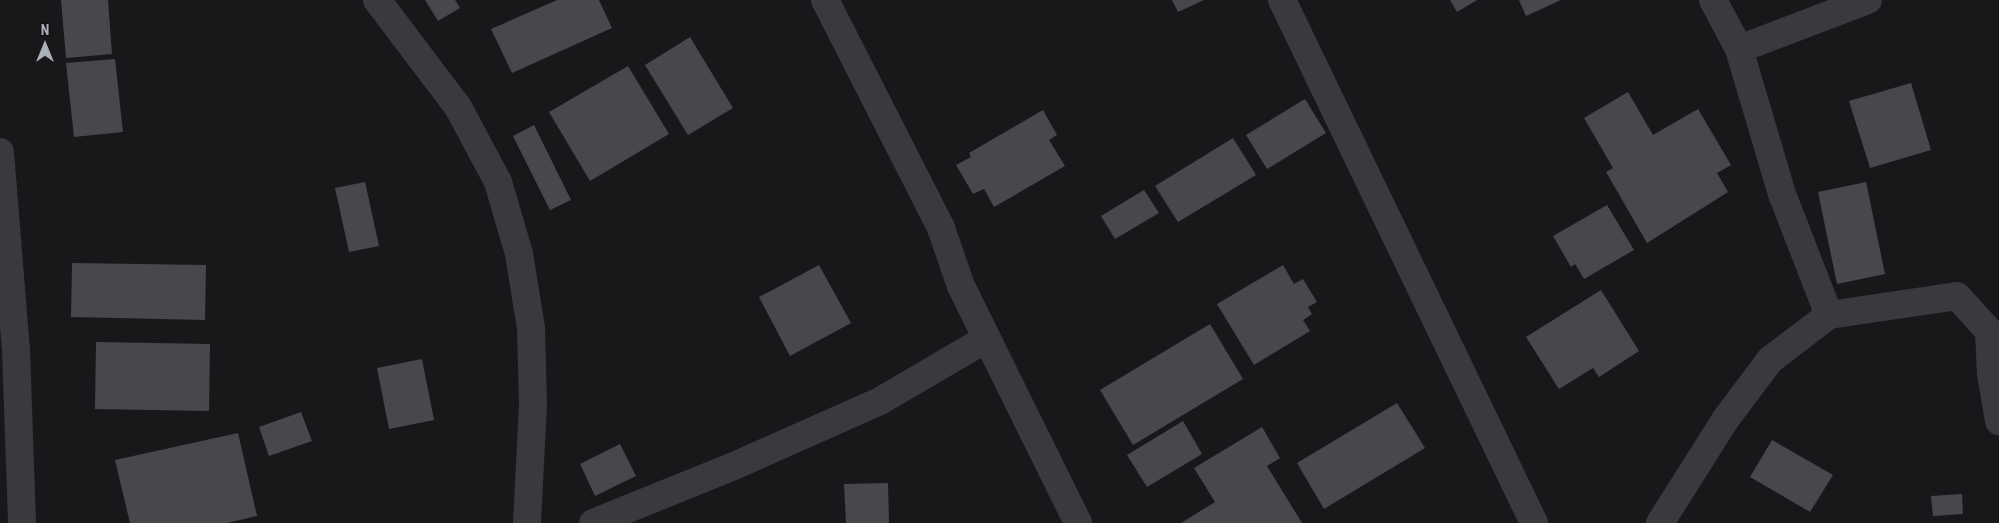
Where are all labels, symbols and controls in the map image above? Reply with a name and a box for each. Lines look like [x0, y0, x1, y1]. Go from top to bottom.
north arrow [20, 20, 70, 70]
text: N [41, 22, 49, 38]

